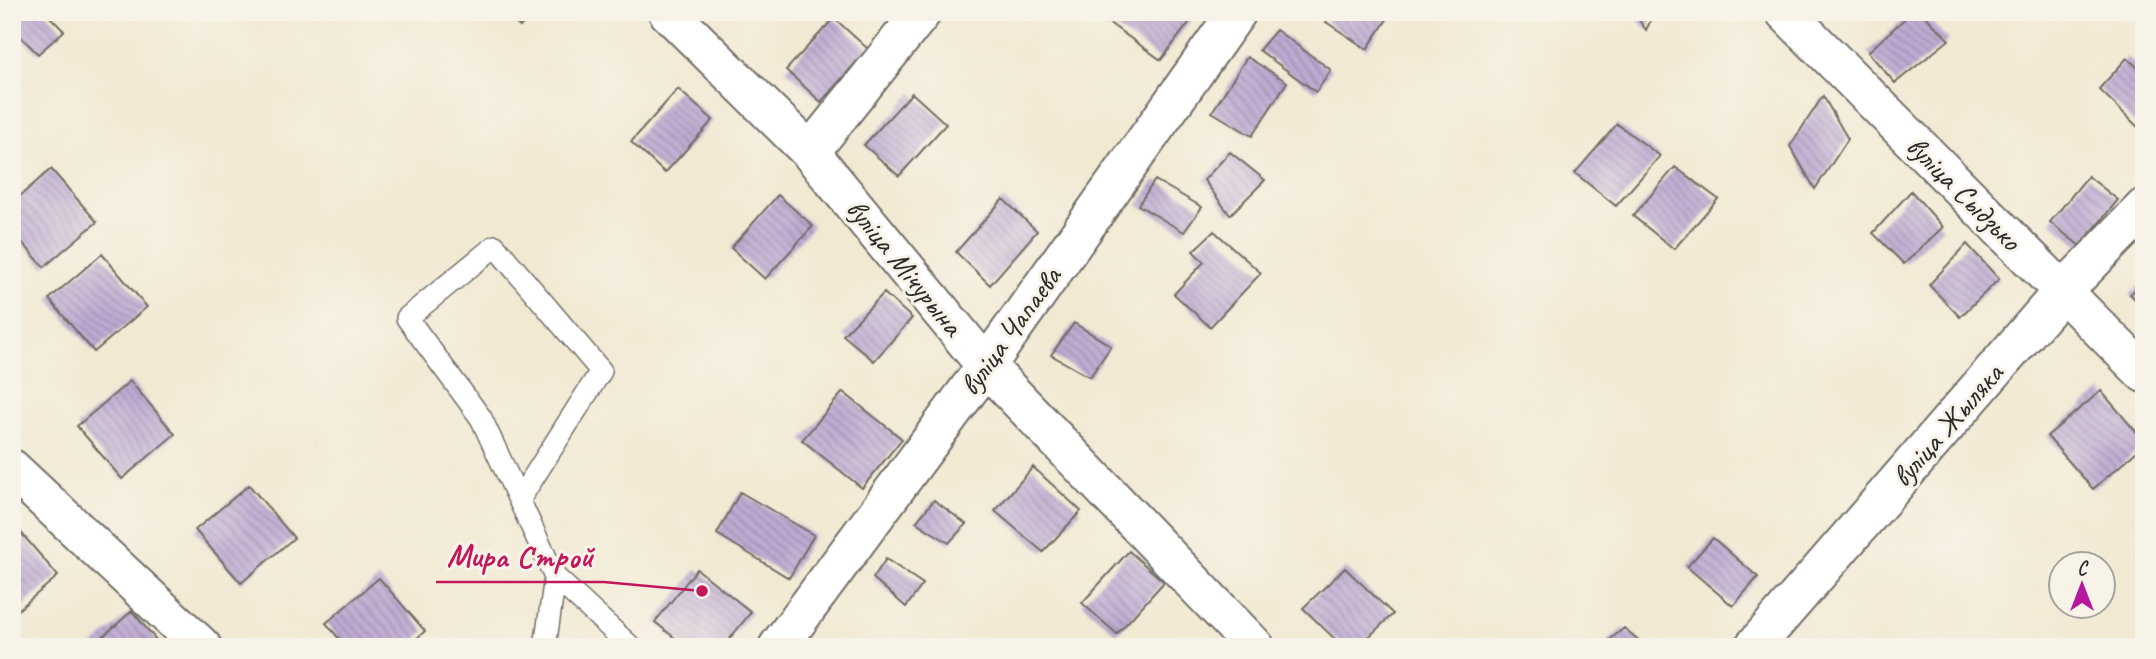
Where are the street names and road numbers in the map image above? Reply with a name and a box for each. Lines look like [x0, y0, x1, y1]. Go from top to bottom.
street label: вуліца Сыдзько [1898, 127, 2031, 260]
street label: вуліца Мічурына [838, 191, 973, 345]
street label: вуліца Чапаева [951, 258, 1071, 403]
street label: вуліца Жыляка [1883, 354, 2012, 495]

